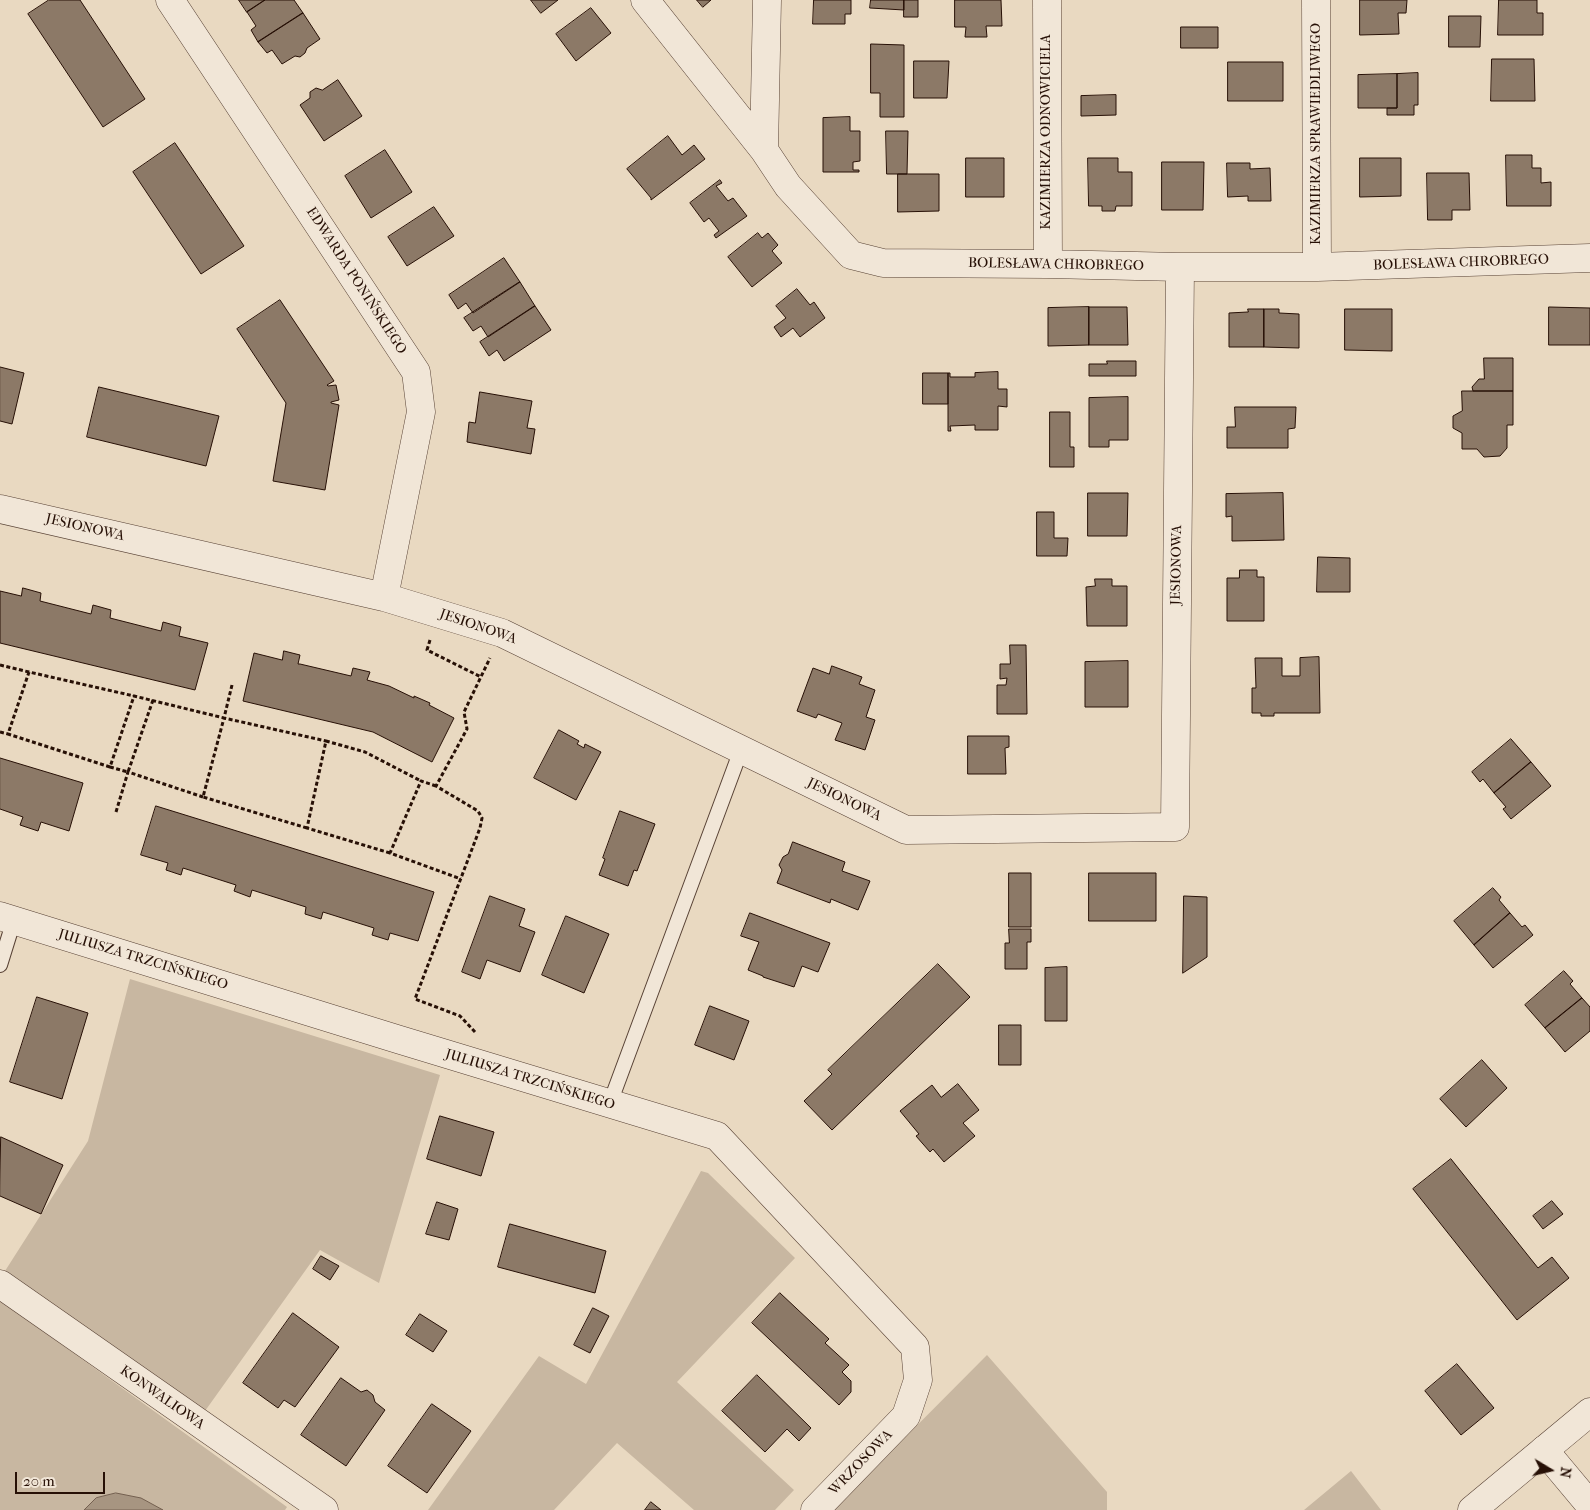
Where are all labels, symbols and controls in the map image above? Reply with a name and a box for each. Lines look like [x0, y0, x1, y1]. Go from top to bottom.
street label: KAZIMIERZA SPRAWIEDLIWEGO [1309, 23, 1325, 245]
street label: KAZIMIERZA ODNOWICIELA [1039, 34, 1055, 230]
street label: EDWARDA PONIŃSKIEGO [302, 204, 410, 358]
street label: BOLESŁAWA CHROBREGO [1373, 252, 1549, 274]
street label: BOLESŁAWA CHROBREGO [968, 255, 1144, 275]
street label: JESIONOWA [44, 511, 126, 545]
street label: JESIONOWA [1168, 525, 1186, 605]
street label: JESIONOWA [437, 606, 519, 648]
street label: JESIONOWA [804, 775, 884, 825]
street label: JULIUSZA TRZCIŃSKIEGO [56, 926, 230, 994]
street label: JULIUSZA TRZCIŃSKIEGO [443, 1046, 617, 1114]
street label: KONWALIOWA [116, 1363, 208, 1433]
street label: WRZOSOWA [826, 1427, 896, 1499]
north arrow [1525, 1445, 1575, 1495]
scale bar [18, 1462, 108, 1494]
text: N [1556, 1466, 1575, 1479]
text: 20 m [23, 1472, 55, 1490]

